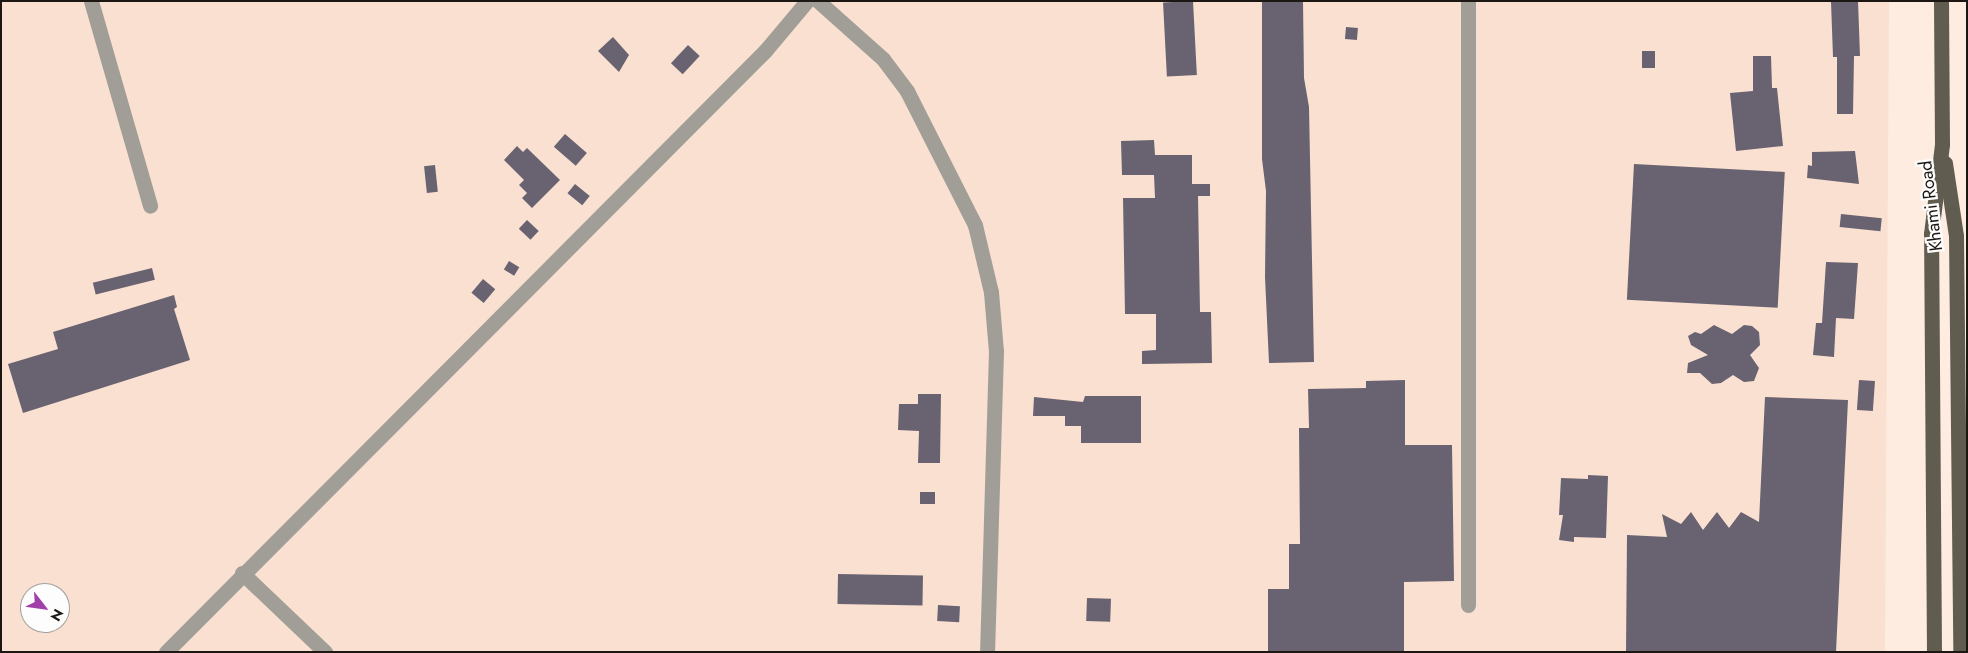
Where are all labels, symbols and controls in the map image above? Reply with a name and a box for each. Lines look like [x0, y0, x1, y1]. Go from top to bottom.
street label: Khami Road [1915, 159, 1947, 253]
north arrow [20, 583, 70, 633]
text: N [46, 605, 69, 625]

